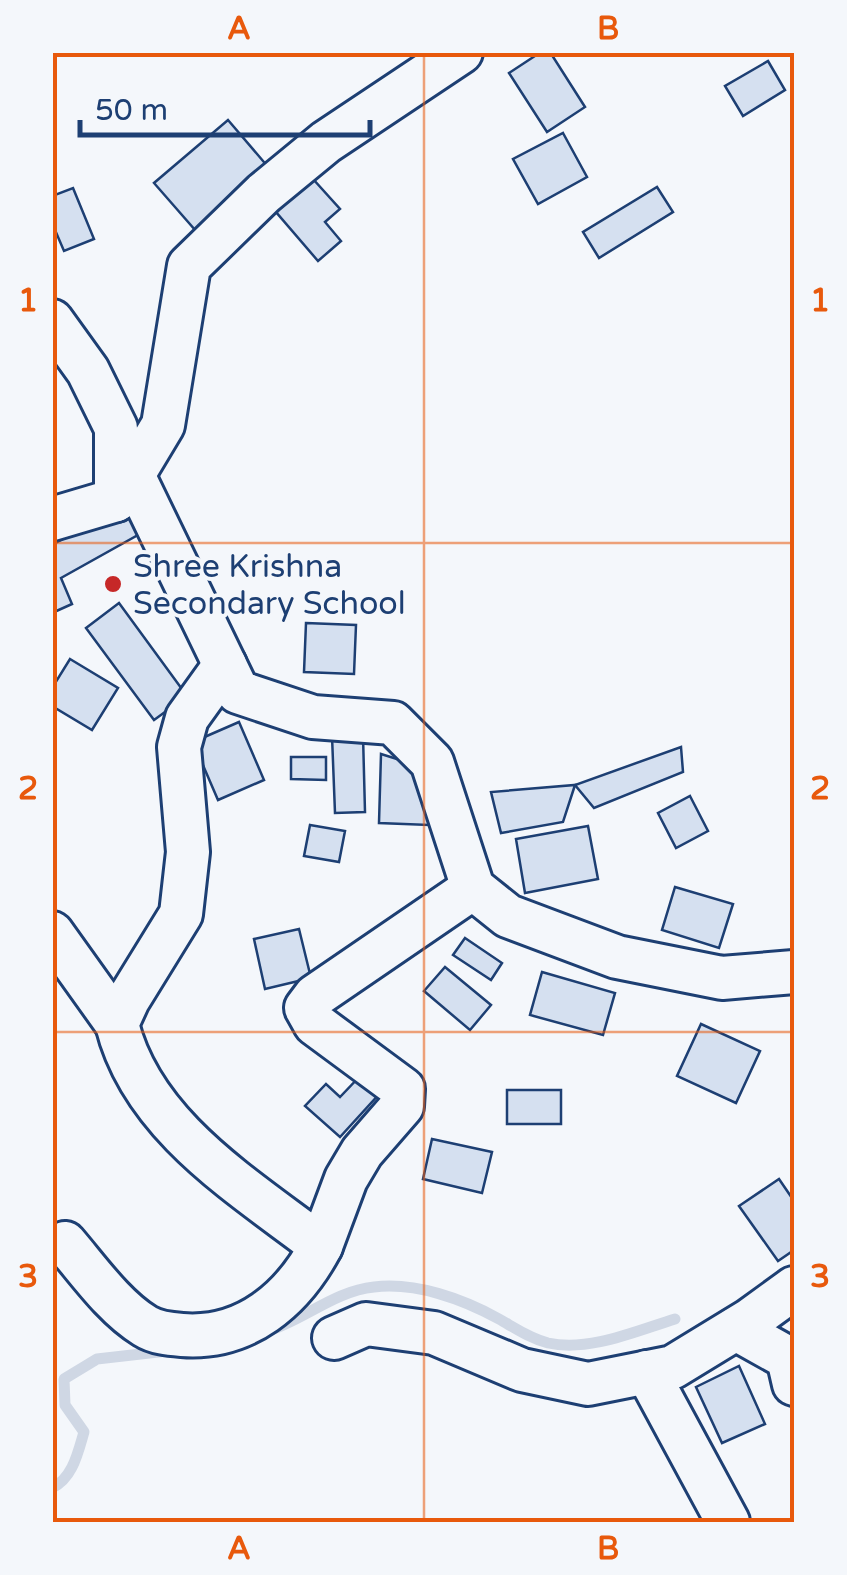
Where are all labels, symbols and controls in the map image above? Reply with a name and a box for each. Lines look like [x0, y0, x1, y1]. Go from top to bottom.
text: A [227, 10, 251, 48]
text: B [597, 10, 619, 48]
scale bar [80, 75, 370, 137]
text: 50 m [95, 92, 168, 129]
text: 1 [18, 282, 38, 320]
text: 1 [810, 282, 830, 320]
place label: Shree Krishna Secondary School [133, 548, 406, 623]
marker: Shree Krishna Secondary School [102, 573, 124, 595]
text: 2 [18, 770, 38, 808]
text: 2 [810, 770, 830, 808]
text: 3 [18, 1258, 38, 1296]
text: 3 [810, 1258, 830, 1296]
text: A [227, 1530, 251, 1568]
text: B [597, 1530, 619, 1568]

